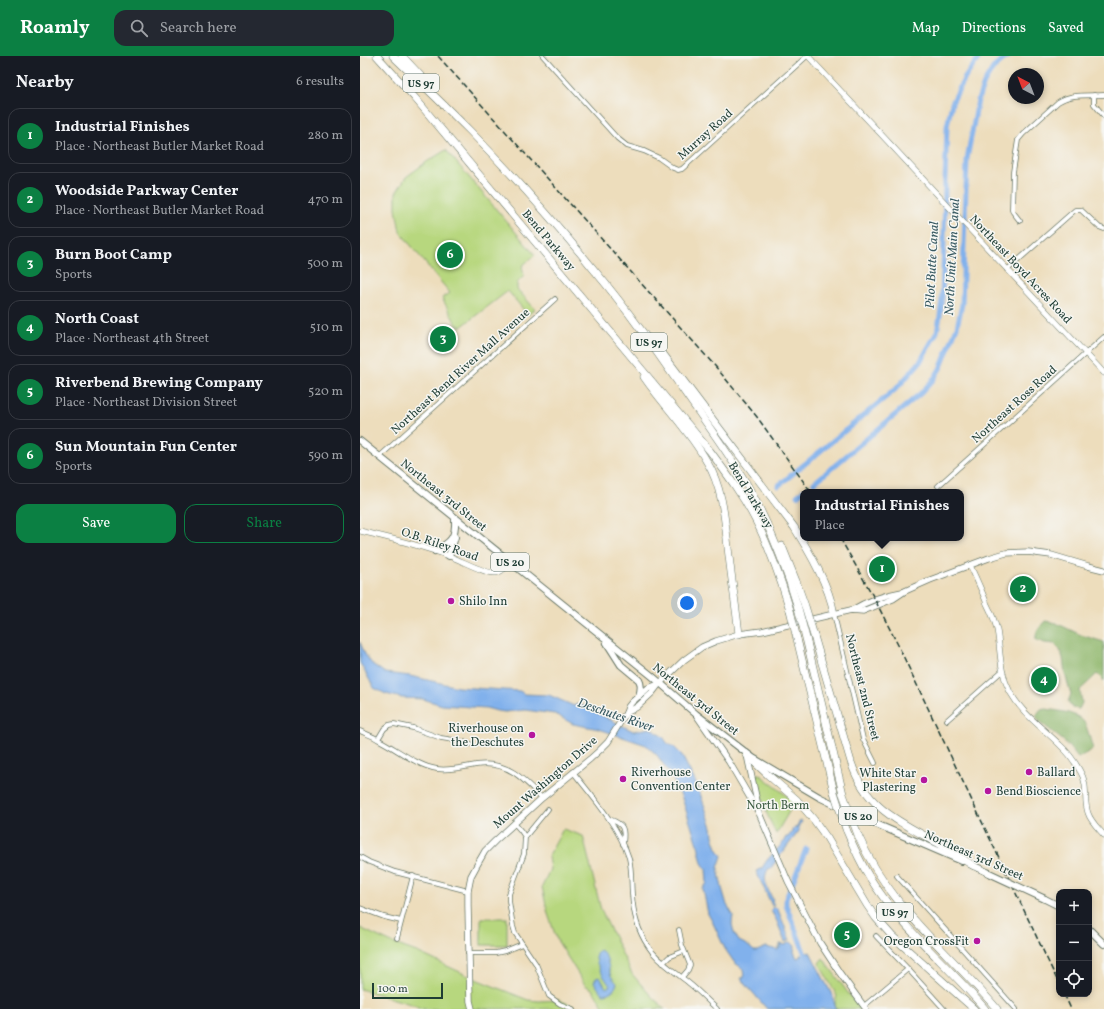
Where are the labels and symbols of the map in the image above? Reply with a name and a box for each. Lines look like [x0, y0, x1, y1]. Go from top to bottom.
north arrow [1008, 68, 1044, 104]
road number: US 97 [403, 74, 439, 92]
street label: Murray Road [675, 106, 737, 164]
water label: North Unit Main Canal [941, 197, 965, 316]
street label: Bend Parkway [518, 207, 579, 275]
street label: Northeast Boyd Acres Road [966, 212, 1075, 328]
water label: Pilot Butte Canal [922, 220, 944, 309]
pin: 6 [437, 240, 463, 270]
street label: Northeast Bend River Mall Avenue [388, 305, 534, 438]
pin: 3 [430, 324, 456, 354]
road number: US 97 [631, 333, 667, 351]
street label: Northeast Ross Road [969, 362, 1061, 447]
street label: Northeast 3rd Street [397, 456, 490, 536]
street label: Bend Parkway [724, 459, 777, 532]
street label: O.B. Riley Road [399, 524, 481, 566]
road number: US 20 [491, 553, 529, 571]
pin: 1 [869, 554, 895, 584]
pin: 2 [1010, 574, 1036, 604]
your location [677, 593, 697, 613]
place label: Shilo Inn [459, 594, 507, 610]
marker: Shilo Inn [446, 596, 456, 606]
street label: Northeast 2nd Street [841, 632, 883, 742]
street label: Northeast 3rd Street [649, 660, 742, 740]
pin: 4 [1031, 665, 1057, 695]
water label: Deschutes River [575, 694, 656, 737]
place label: Riverhouse on the Deschutes [448, 721, 524, 751]
marker: Riverhouse on the Deschutes [527, 730, 537, 740]
street label: Mount Washington Drive [490, 733, 601, 832]
place label: Riverhouse Convention Center [631, 765, 730, 795]
place label: Ballard [1037, 765, 1076, 781]
place label: White Star Plastering [859, 766, 916, 796]
marker: Ballard [1024, 767, 1034, 777]
marker: Riverhouse Convention Center [618, 774, 628, 784]
marker: White Star Plastering [919, 775, 929, 785]
place label: Bend Bioscience [996, 784, 1081, 800]
marker: Bend Bioscience [983, 786, 993, 796]
park label: North Berm [747, 798, 810, 814]
road number: US 20 [839, 807, 877, 825]
street label: Northeast 3rd Street [922, 827, 1026, 885]
road number: US 97 [877, 903, 913, 921]
pin: 5 [834, 920, 860, 950]
place label: Oregon CrossFit [884, 934, 969, 950]
marker: Oregon CrossFit [972, 936, 982, 946]
scale bar [372, 981, 443, 1000]

